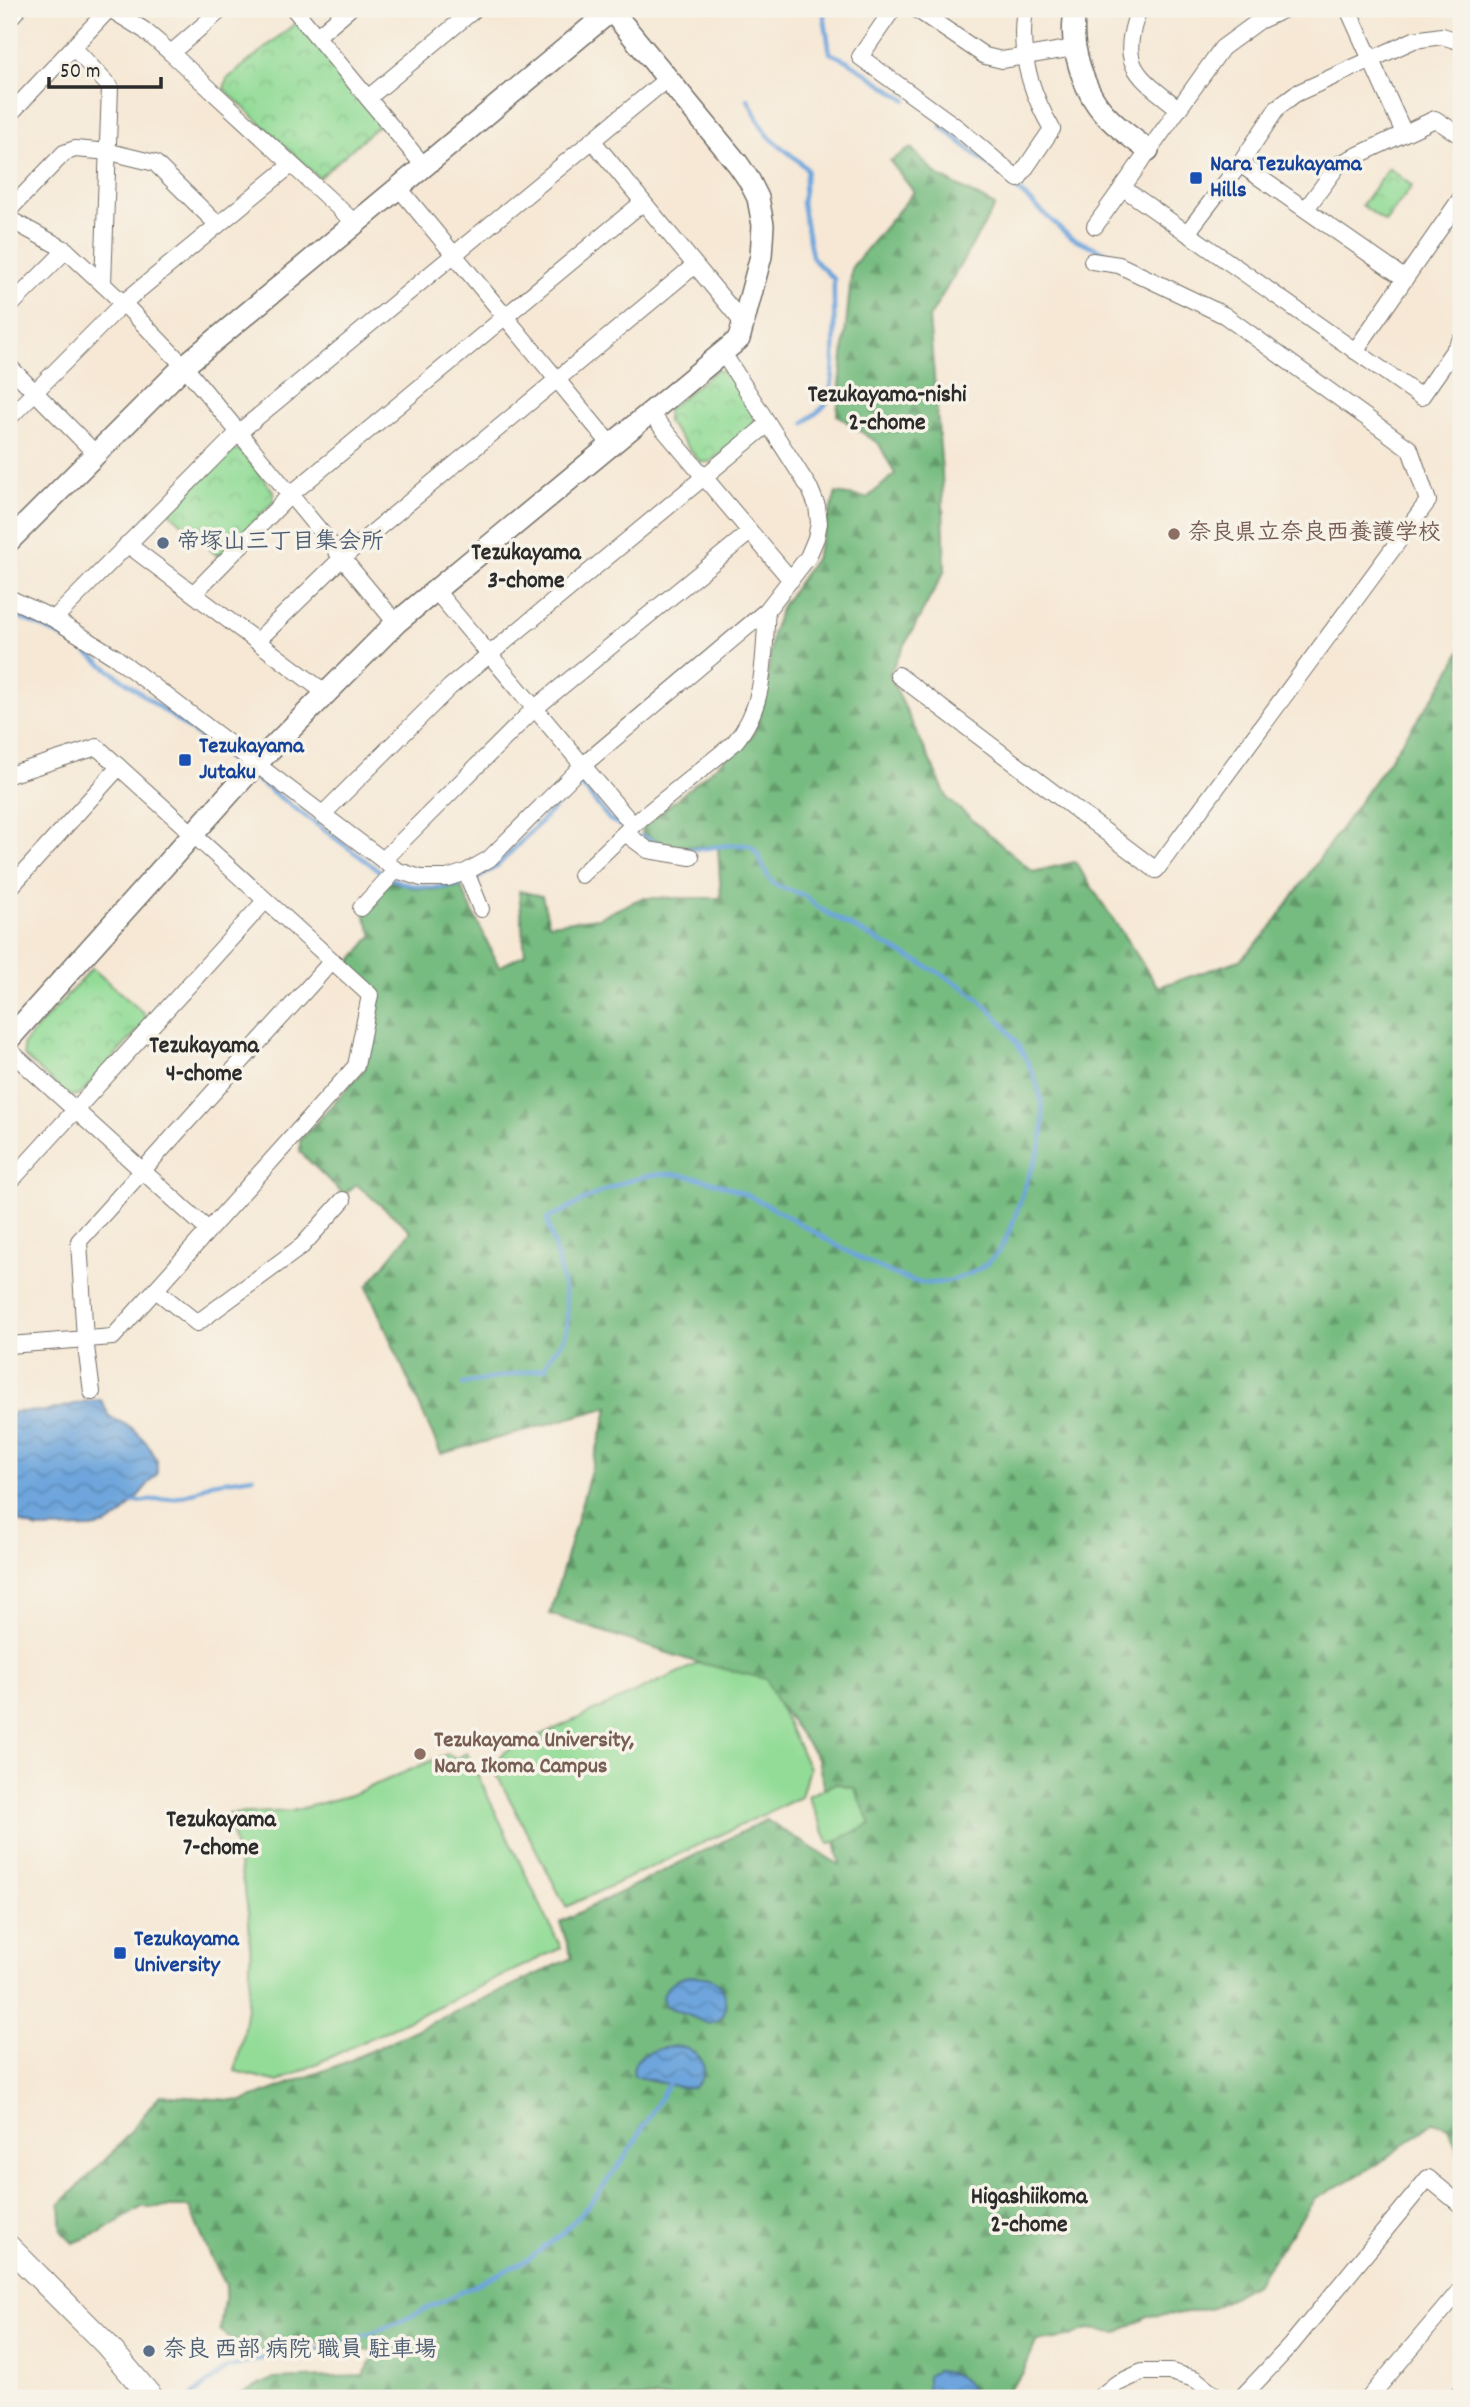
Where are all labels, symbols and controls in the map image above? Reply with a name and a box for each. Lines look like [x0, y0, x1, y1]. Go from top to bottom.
scale bar [49, 46, 161, 90]
text: 50 m [60, 58, 100, 88]
place label: Nara Tezukayama Hills [1210, 149, 1363, 208]
marker: Nara Tezukayama Hills [1188, 170, 1204, 186]
district label: Tezukayama-nishi 2-chome [808, 379, 967, 441]
place label: 奈良県立奈良西養護学校 [1188, 518, 1441, 551]
marker: 奈良県立奈良西養護学校 [1166, 526, 1182, 542]
place label: 帝塚山三丁目集会所 [177, 527, 384, 560]
marker: 帝塚山三丁目集会所 [155, 535, 171, 551]
district label: Tezukayama 3-chome [471, 537, 581, 599]
place label: Tezukayama Jutaku [199, 731, 305, 790]
marker: Tezukayama Jutaku [177, 752, 193, 768]
district label: Tezukayama 4-chome [149, 1030, 259, 1092]
place label: Tezukayama University, Nara Ikoma Campus [434, 1725, 634, 1784]
marker: Tezukayama University, Nara Ikoma Campus [412, 1746, 428, 1762]
district label: Tezukayama 7-chome [166, 1804, 276, 1866]
place label: Tezukayama University [134, 1924, 240, 1983]
marker: Tezukayama University [112, 1945, 128, 1961]
district label: Higashiikoma 2-chome [971, 2181, 1088, 2243]
place label: 奈良 西部 病院 職員 駐車場 [163, 2335, 437, 2368]
marker: 奈良 西部 病院 職員 駐車場 [141, 2343, 157, 2359]

